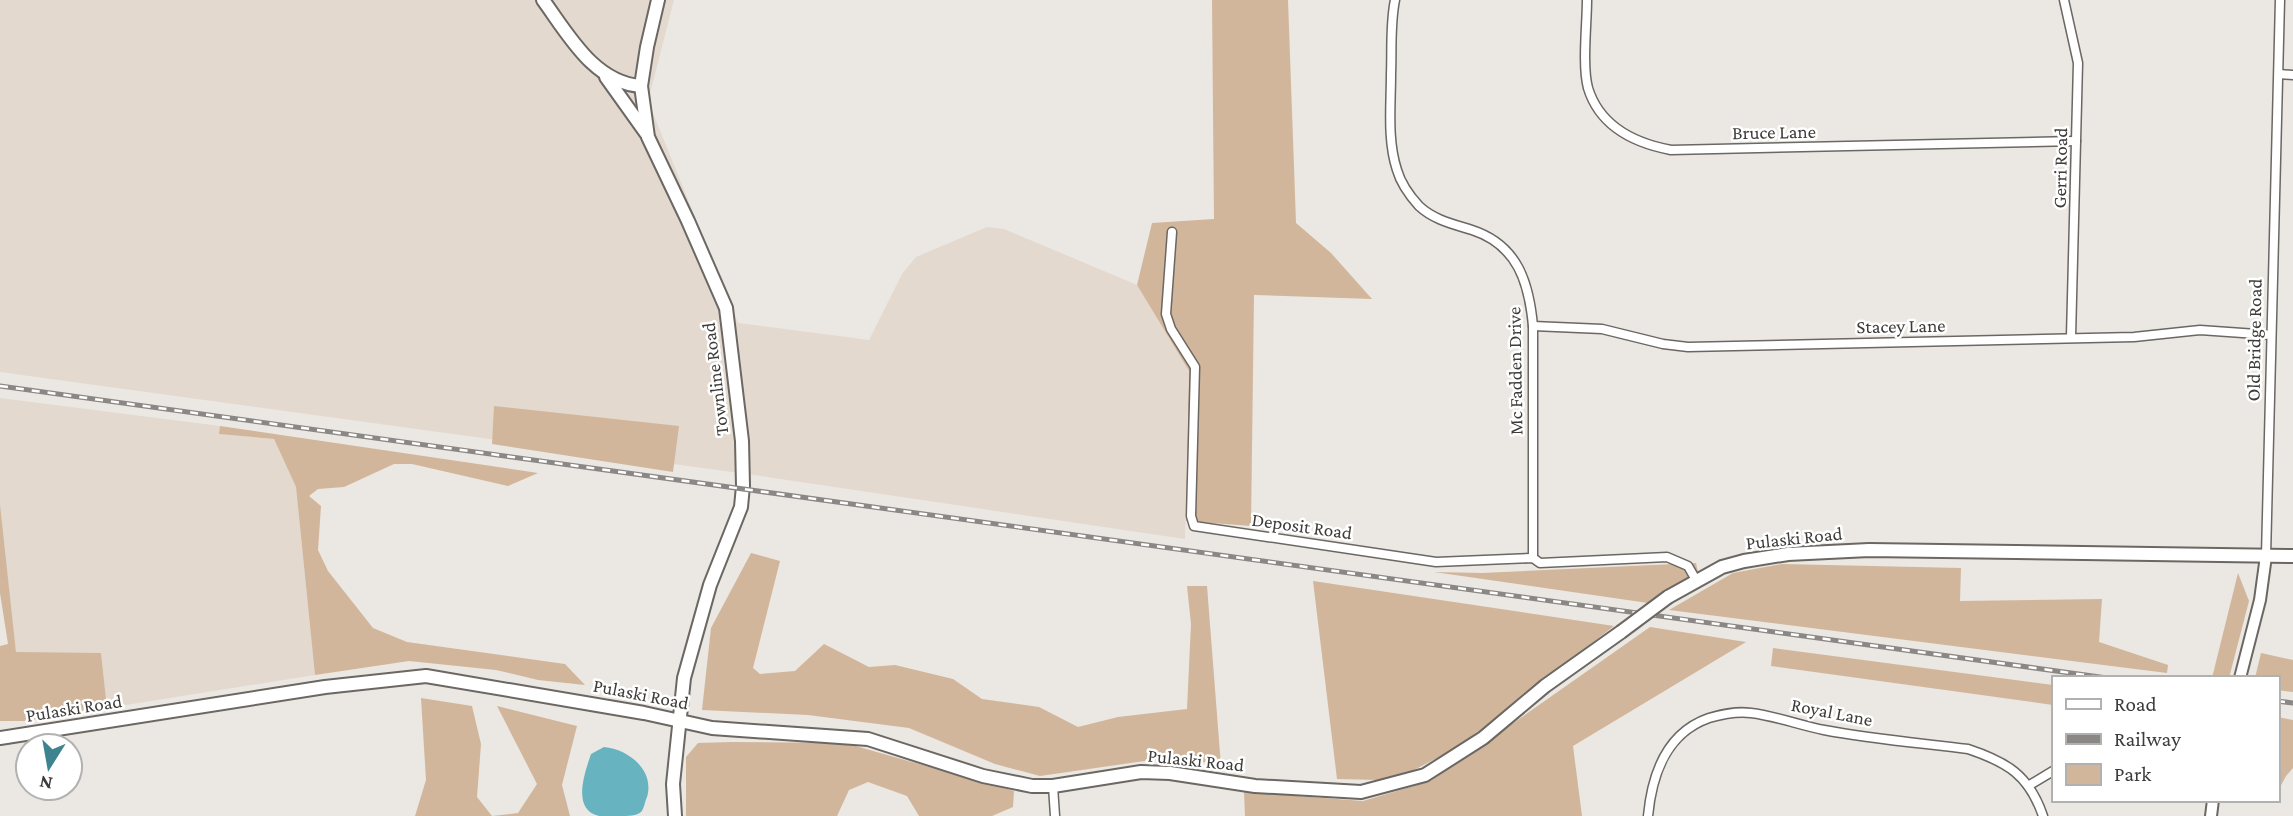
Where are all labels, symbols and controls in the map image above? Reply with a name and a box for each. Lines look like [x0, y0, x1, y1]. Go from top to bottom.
street label: Bruce Lane [1732, 121, 1816, 143]
street label: Gerri Road [2049, 127, 2071, 209]
street label: Old Bridge Road [2242, 278, 2266, 402]
street label: Mc Fadden Drive [1503, 307, 1527, 435]
street label: Stacey Lane [1856, 315, 1946, 337]
street label: Townline Road [698, 321, 732, 437]
street label: Deposit Road [1250, 509, 1354, 543]
street label: Pulaski Road [1745, 522, 1843, 554]
street label: Pulaski Road [591, 674, 691, 714]
legend [2052, 676, 2279, 802]
street label: Pulaski Road [24, 690, 124, 726]
text: Road [2114, 692, 2157, 716]
street label: Royal Lane [1790, 694, 1874, 730]
text: Railway [2114, 727, 2181, 751]
north arrow [14, 732, 84, 802]
street label: Pulaski Road [1147, 744, 1245, 776]
text: Park [2114, 762, 2151, 786]
text: N [37, 772, 54, 795]

